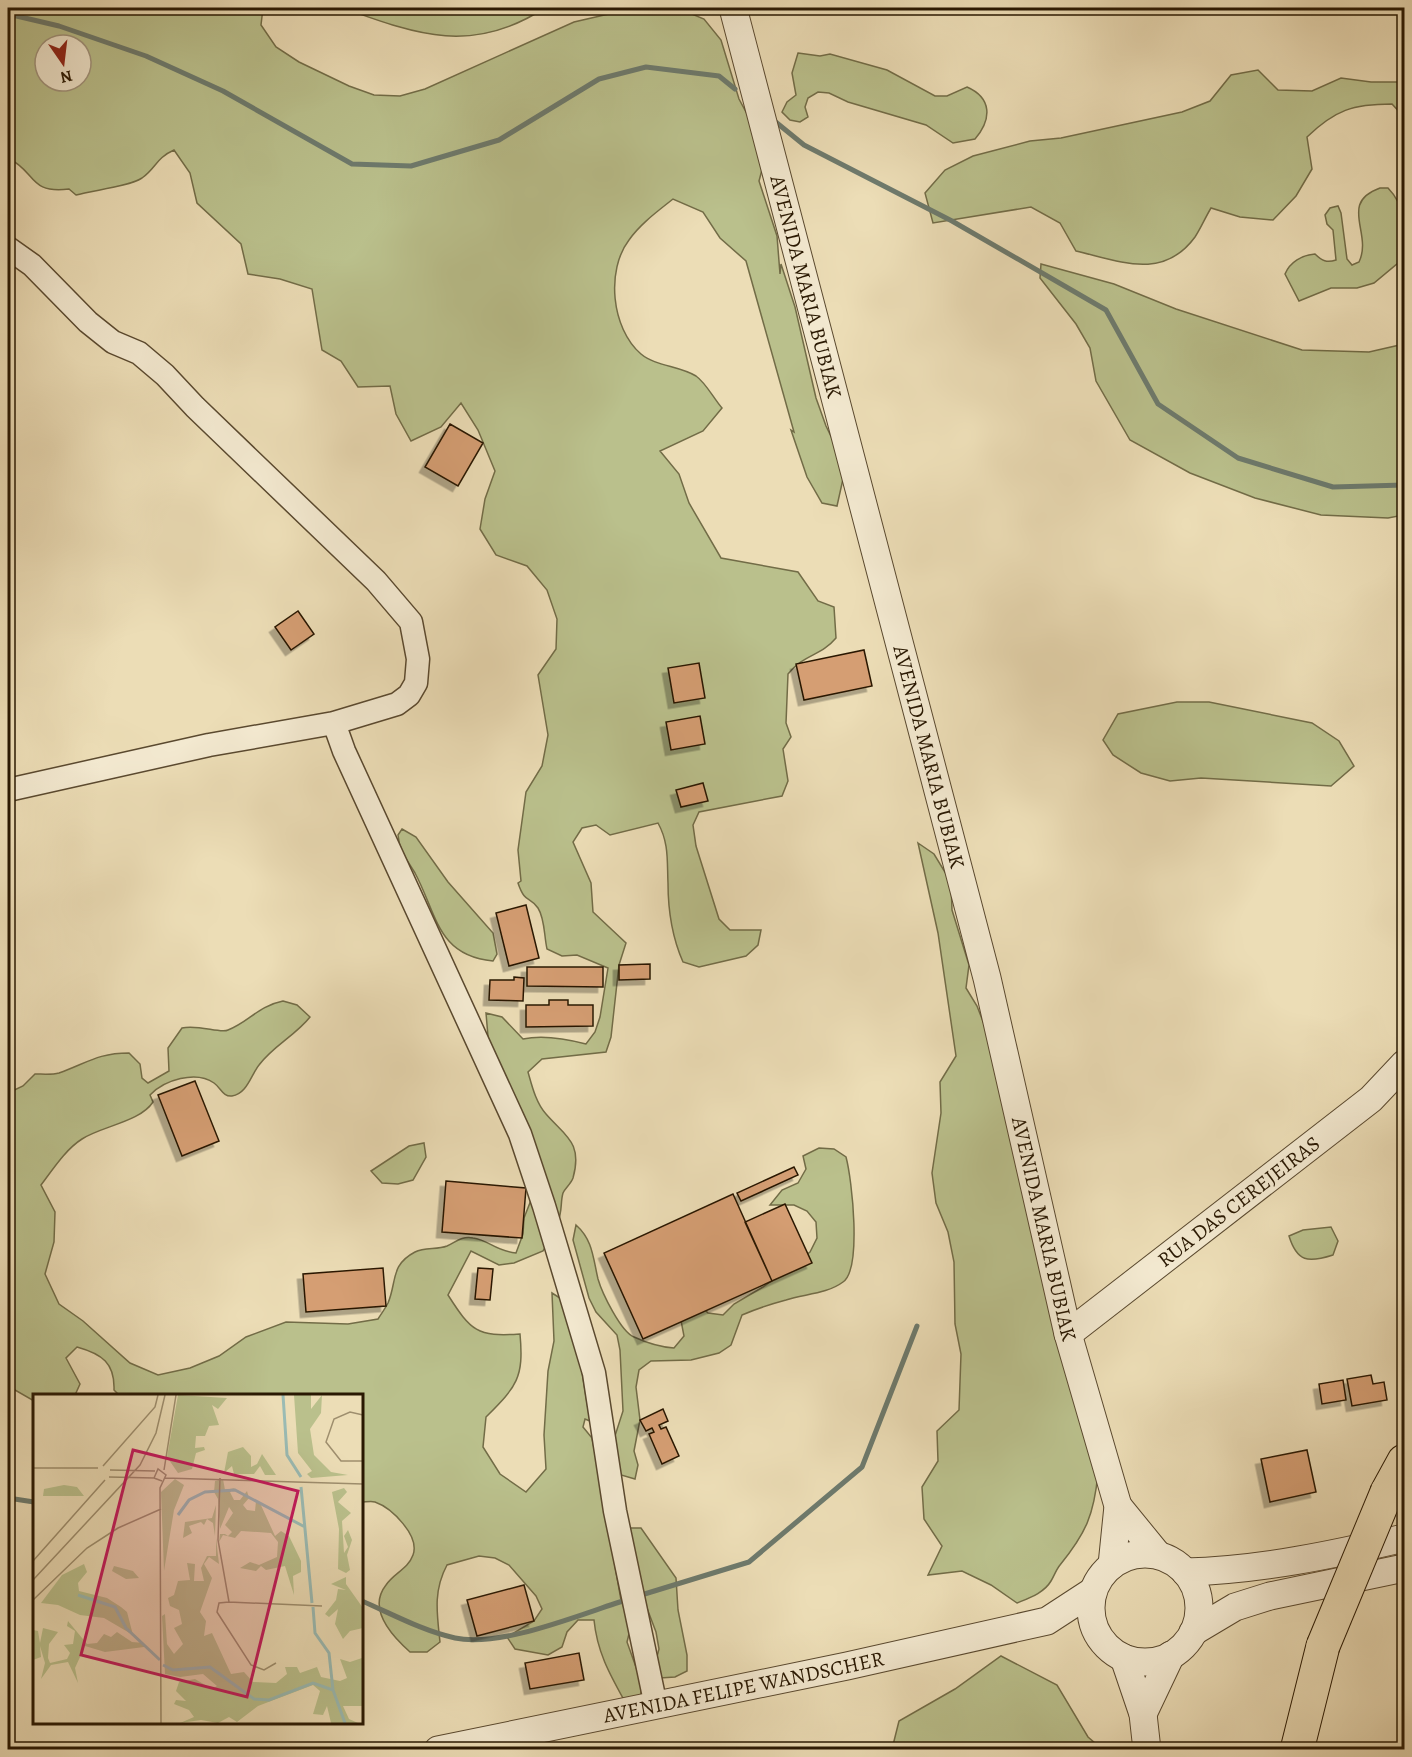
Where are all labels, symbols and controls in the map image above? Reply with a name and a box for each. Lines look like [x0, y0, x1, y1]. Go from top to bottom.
north arrow [33, 33, 93, 93]
text: N [58, 65, 75, 89]
street label: AVENIDA MARIA BUBIAK [763, 171, 849, 401]
street label: AVENIDA MARIA BUBIAK [886, 641, 972, 871]
street label: AVENIDA MARIA BUBIAK [1005, 1113, 1083, 1344]
street label: RUA DAS CEREJEIRAS [1152, 1130, 1326, 1274]
inset map [33, 1394, 363, 1724]
street label: AVENIDA FELIPE WANDSCHER [600, 1644, 887, 1730]

